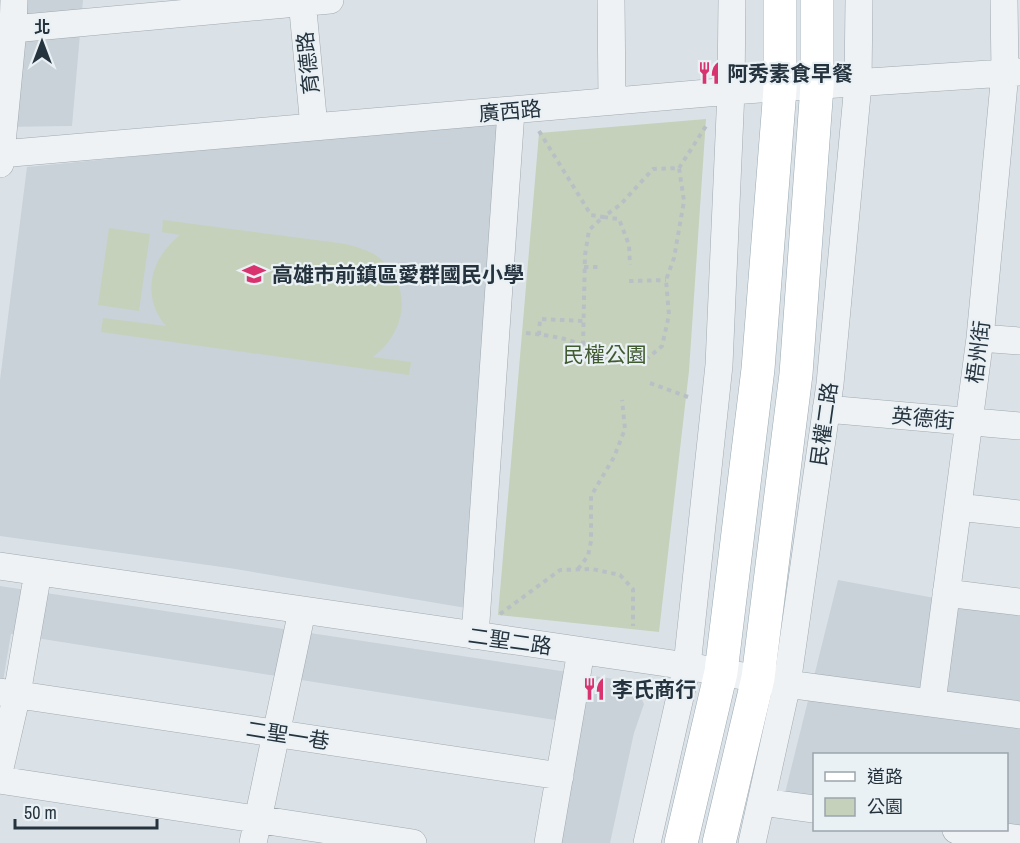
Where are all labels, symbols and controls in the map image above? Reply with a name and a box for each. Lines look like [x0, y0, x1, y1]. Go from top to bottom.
north arrow [12, 12, 72, 72]
text: 北 [34, 16, 50, 38]
street label: 育德路 [290, 30, 326, 96]
place label: 阿秀素食早餐 [727, 59, 853, 88]
restaurant icon: 阿秀素食早餐 [696, 60, 722, 86]
street label: 廣西路 [477, 94, 543, 128]
place label: 高雄市前鎮區愛群國民小學 [272, 260, 524, 289]
school or university icon: 高雄市前鎮區愛群國民小學 [241, 261, 267, 287]
street label: 梧州街 [960, 319, 996, 385]
park label: 民權公園 [563, 340, 647, 369]
street label: 民權二路 [804, 380, 844, 468]
street label: 英德街 [890, 401, 956, 435]
street label: 二聖二路 [466, 621, 554, 661]
place label: 李氏商行 [612, 675, 696, 704]
restaurant icon: 李氏商行 [581, 676, 607, 702]
street label: 二聖一巷 [244, 714, 332, 756]
legend [813, 753, 1008, 831]
text: 道路 [867, 764, 903, 789]
scale bar [15, 792, 158, 830]
text: 公園 [867, 794, 903, 819]
text: 50 m [24, 800, 57, 825]

